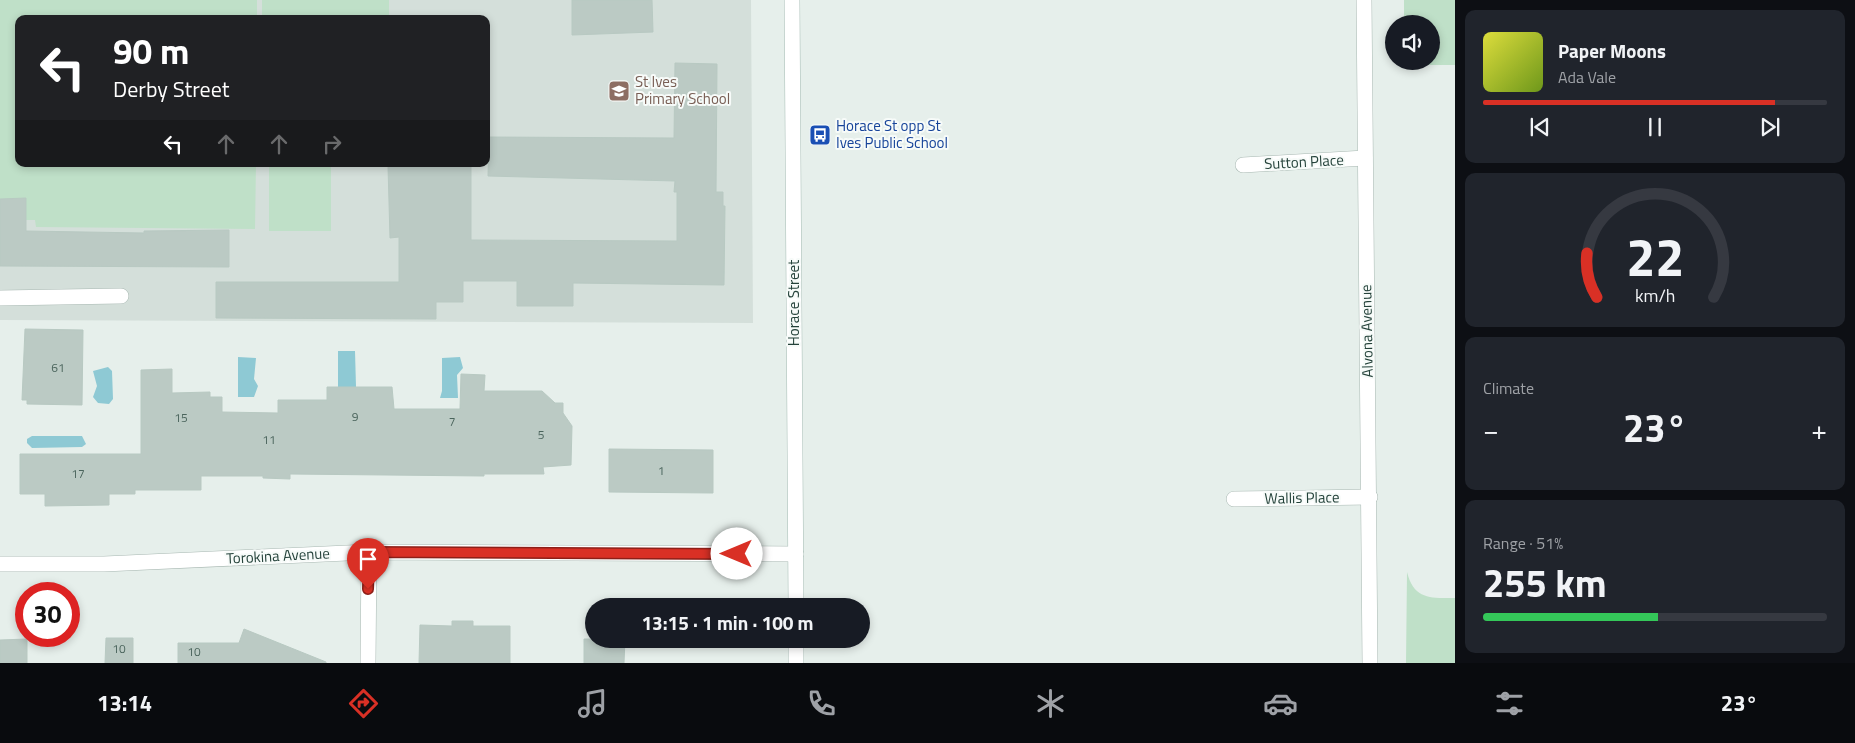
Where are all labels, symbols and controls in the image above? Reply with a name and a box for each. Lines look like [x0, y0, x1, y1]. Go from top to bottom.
map controls [1385, 15, 1440, 70]
button: sound [1385, 15, 1440, 70]
text: 90 m [113, 24, 189, 78]
icon: left [30, 35, 95, 100]
text: Paper Moons [1558, 36, 1666, 65]
text: Ada Vale [1558, 65, 1616, 89]
place label: St Ives Primary School [635, 70, 730, 110]
text: Derby Street [113, 72, 229, 106]
school or university icon: St Ives Primary School [607, 79, 631, 103]
icon: previous [1526, 113, 1554, 141]
icon: pause [1641, 113, 1669, 141]
icon: next [1756, 113, 1784, 141]
place label: Horace St opp St Ives Public School [836, 114, 948, 154]
bus stop icon: Horace St opp St Ives Public School [808, 123, 832, 147]
icon: left [159, 130, 187, 158]
icon: ahead [212, 130, 240, 158]
icon: ahead [265, 130, 293, 158]
icon: right [318, 130, 346, 158]
street label: Sutton Place [1264, 148, 1344, 175]
text: 22 [1626, 217, 1684, 296]
street label: Horace Street [782, 259, 805, 346]
text: km/h [1635, 282, 1675, 309]
street label: Alvona Avenue [1354, 284, 1379, 378]
house number: 61 [51, 358, 65, 377]
text: Climate [1483, 376, 1534, 400]
text: 23° [1623, 399, 1687, 457]
house number: 9 [352, 407, 359, 426]
house number: 15 [174, 408, 188, 427]
text: − [1483, 408, 1499, 451]
text: + [1811, 408, 1827, 451]
house number: 7 [449, 412, 455, 431]
house number: 5 [538, 425, 545, 444]
house number: 11 [262, 430, 276, 449]
house number: 1 [658, 461, 664, 480]
house number: 17 [71, 464, 85, 483]
street label: Wallis Place [1264, 485, 1340, 510]
position arrow [710, 527, 762, 579]
text: Range · 51% [1483, 531, 1563, 555]
pin [347, 538, 389, 589]
street label: Torokina Avenue [226, 541, 330, 570]
icon: arrive [354, 545, 382, 573]
text: 255 km [1483, 554, 1607, 612]
speed limit sign: 30 [15, 582, 80, 647]
text: 13:15 · 1 min · 100 m [641, 608, 814, 637]
house number: 10 [112, 639, 126, 658]
house number: 10 [187, 642, 201, 661]
text: 13:14 [97, 686, 152, 720]
icon: directions [346, 686, 381, 721]
icon: music [575, 686, 610, 721]
icon: phone [804, 686, 839, 721]
icon: climate [1033, 686, 1068, 721]
icon: car [1263, 686, 1298, 721]
icon: filters [1492, 686, 1527, 721]
text: 23° [1721, 686, 1758, 720]

